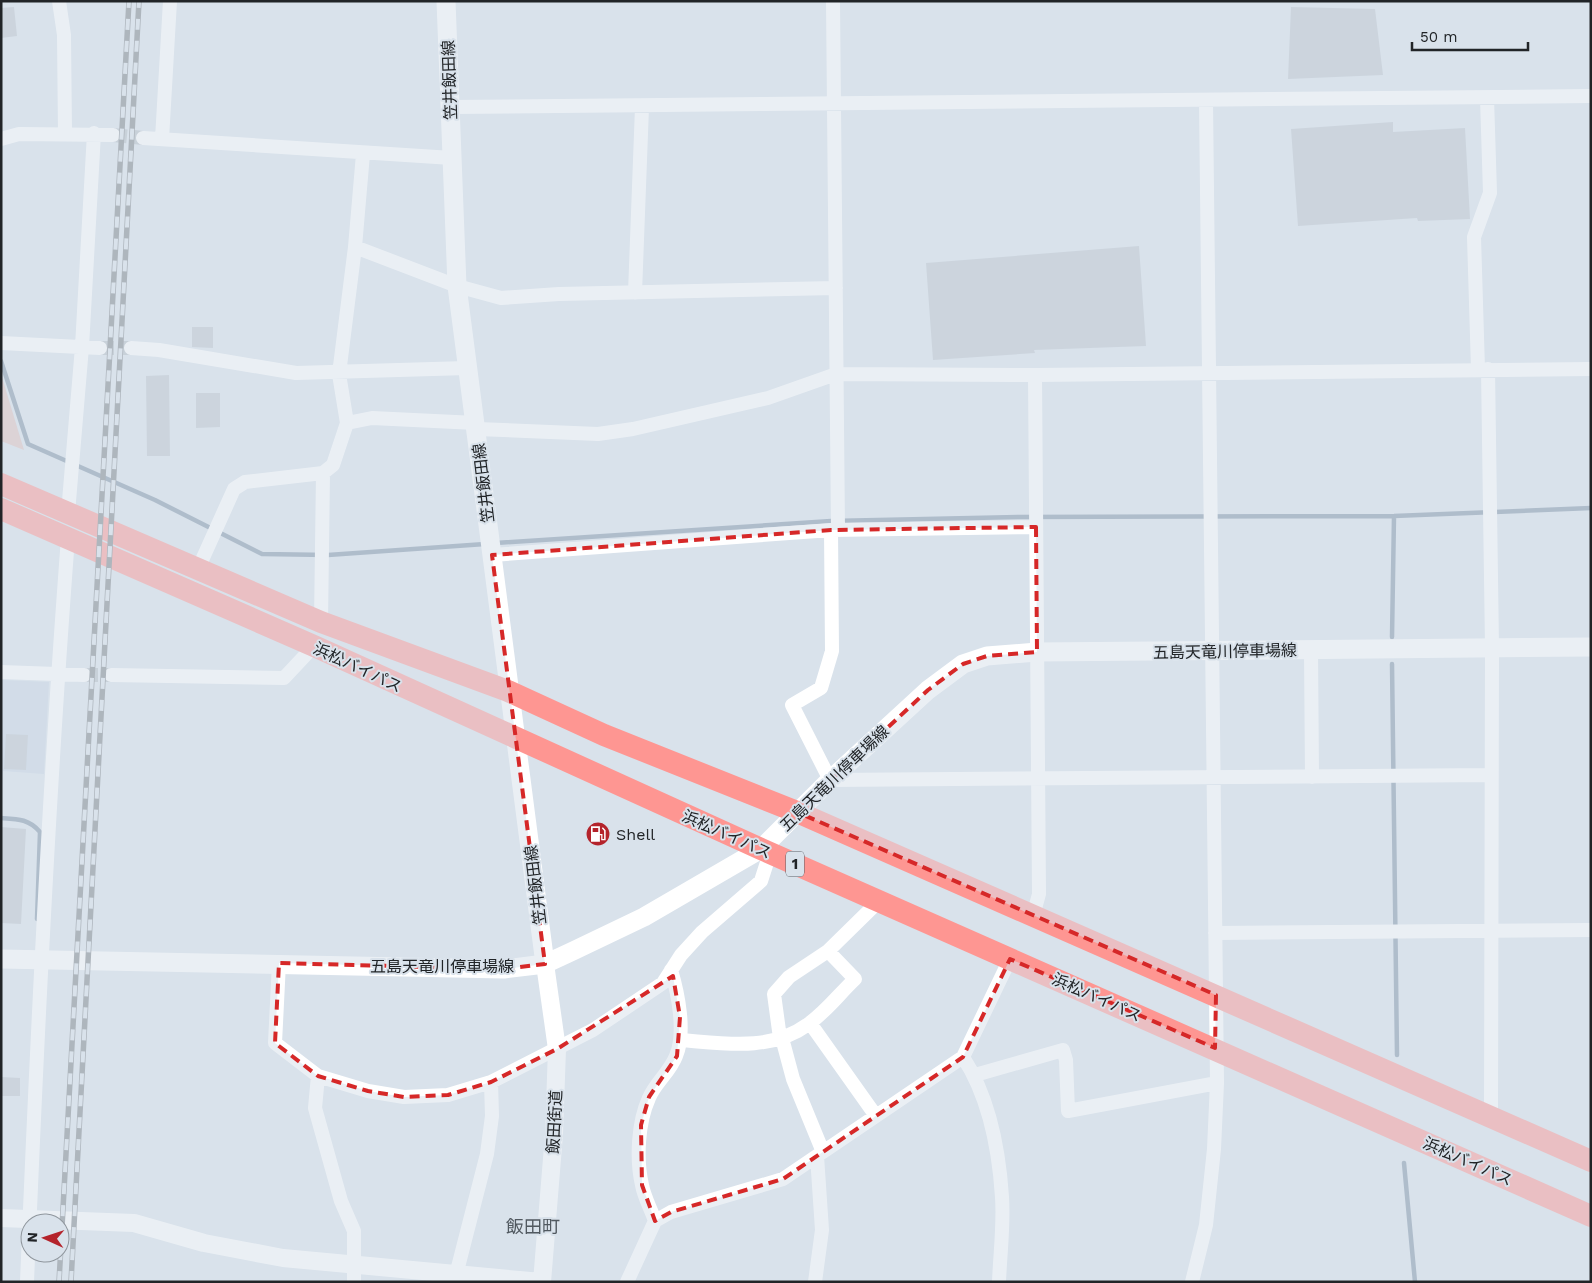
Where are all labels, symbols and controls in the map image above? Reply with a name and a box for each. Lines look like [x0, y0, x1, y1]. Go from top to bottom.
scale bar [1412, 20, 1528, 52]
text: 50 m [1420, 28, 1457, 46]
street label: 笠井飯田線 [439, 40, 460, 120]
street label: 笠井飯田線 [469, 442, 498, 524]
street label: 浜松バイパス [310, 639, 405, 696]
street label: 五島天竜川停車場線 [1153, 641, 1297, 662]
street label: 五島天竜川停車場線 [776, 722, 893, 835]
street label: 浜松バイパス [679, 806, 774, 863]
fuel station icon: Shell [585, 821, 611, 847]
place label: Shell [616, 825, 655, 844]
street label: 笠井飯田線 [521, 844, 550, 926]
road number: 1 [786, 852, 804, 876]
street label: 五島天竜川停車場線 [370, 957, 514, 976]
street label: 浜松バイパス [1049, 969, 1144, 1026]
street label: 飯田街道 [543, 1090, 566, 1154]
street label: 浜松バイパス [1420, 1133, 1515, 1190]
north arrow [20, 1213, 70, 1263]
district label: 飯田町 [506, 1216, 560, 1237]
text: N [24, 1232, 40, 1243]

